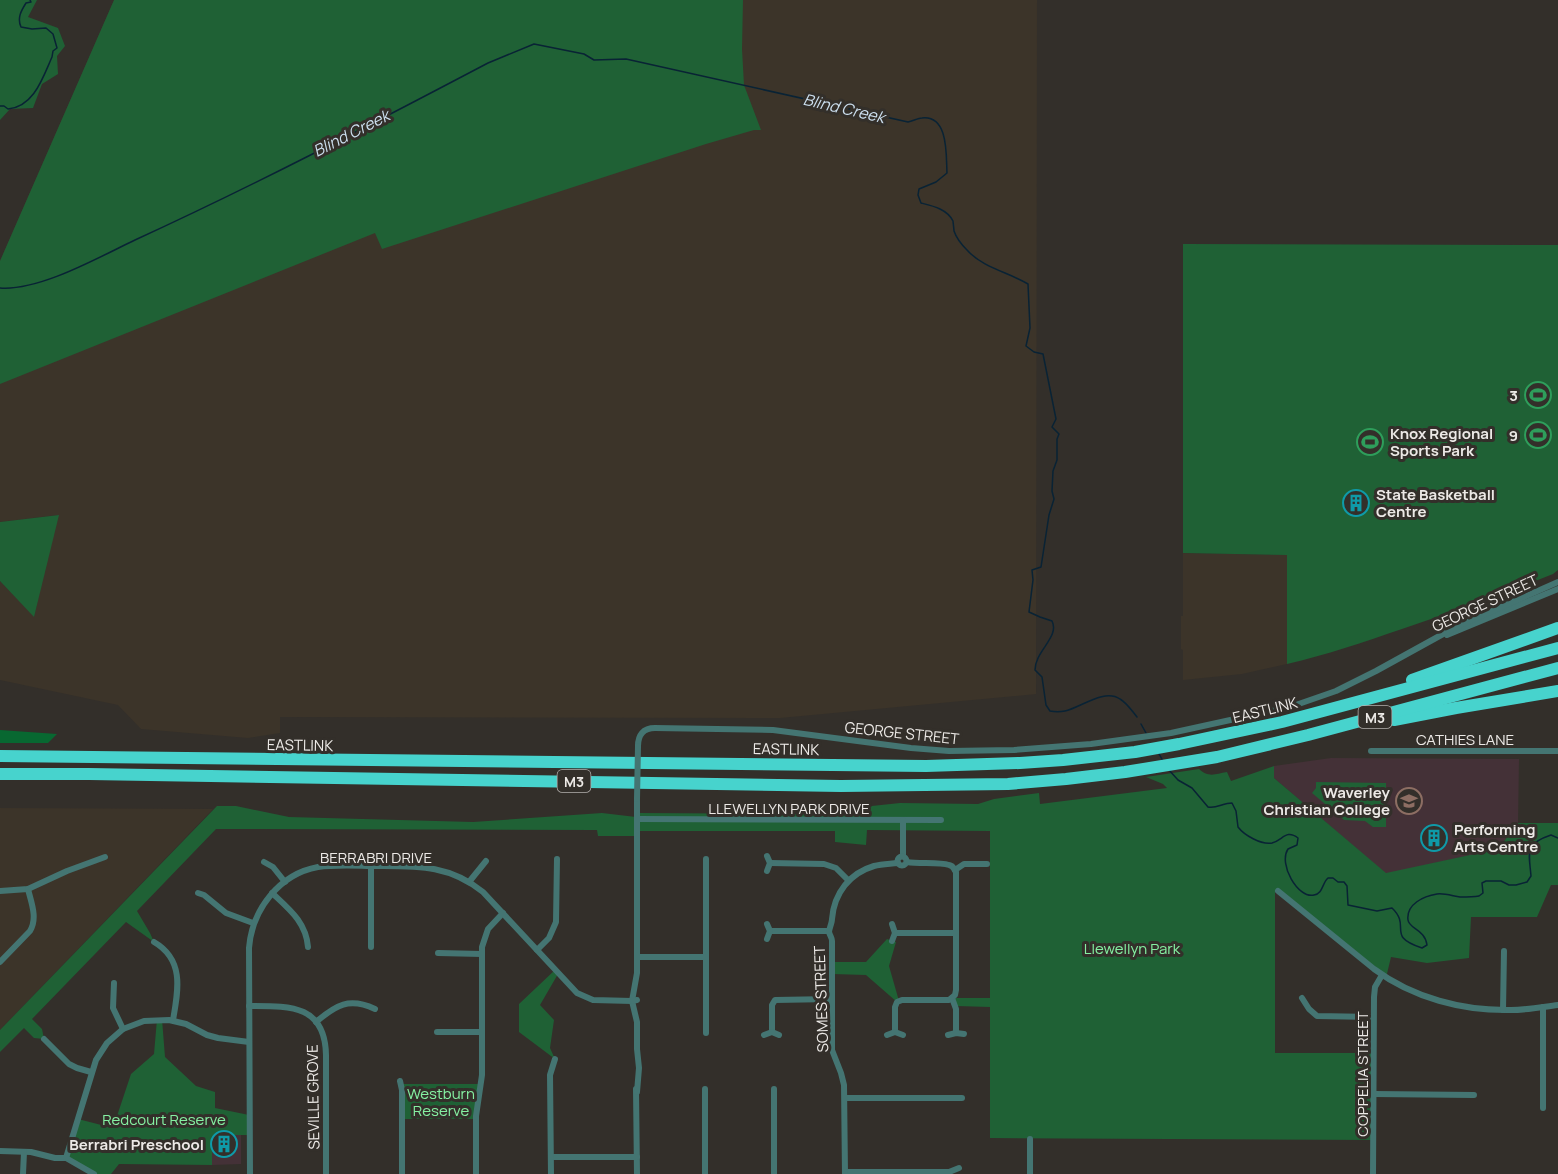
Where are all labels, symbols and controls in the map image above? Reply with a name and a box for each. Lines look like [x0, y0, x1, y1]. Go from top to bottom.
water label: Blind Creek [801, 88, 889, 129]
water label: Blind Creek [309, 103, 395, 162]
sports icon: 3 [1523, 380, 1553, 410]
place label: 3 [1509, 385, 1518, 406]
sports icon: 9 [1523, 420, 1553, 450]
place label: Knox Regional Sports Park [1390, 423, 1493, 461]
place label: 9 [1509, 425, 1518, 446]
sports icon: Knox Regional Sports Park [1355, 427, 1385, 457]
place label: State Basketball Centre [1376, 484, 1495, 522]
building icon: State Basketball Centre [1341, 488, 1371, 518]
street label: GEORGE STREET [1429, 569, 1542, 637]
street label: EASTLINK [1230, 692, 1300, 728]
road number: M3 [1358, 706, 1392, 728]
street label: GEORGE STREET [844, 717, 960, 749]
street label: CATHIES LANE [1416, 729, 1514, 750]
street label: EASTLINK [267, 734, 333, 756]
street label: EASTLINK [753, 738, 819, 760]
road number: M3 [558, 770, 590, 792]
place label: Waverley Christian College [1263, 782, 1391, 820]
school or university icon: Waverley Christian College [1394, 786, 1424, 816]
street label: LLEWELLYN PARK DRIVE [708, 798, 870, 819]
place label: Performing Arts Centre [1454, 819, 1538, 857]
building icon: Performing Arts Centre [1419, 823, 1449, 853]
street label: BERRABRI DRIVE [320, 847, 432, 868]
park label: Llewellyn Park [1084, 938, 1181, 959]
street label: SOMES STREET [809, 945, 833, 1053]
street label: COPPELIA STREET [1352, 1011, 1373, 1137]
street label: SEVILLE GROVE [302, 1044, 324, 1150]
park label: Westburn Reserve [407, 1083, 475, 1121]
park label: Redcourt Reserve [102, 1109, 226, 1130]
building icon: Berrabri Preschool [209, 1129, 239, 1159]
place label: Berrabri Preschool [69, 1134, 204, 1155]

